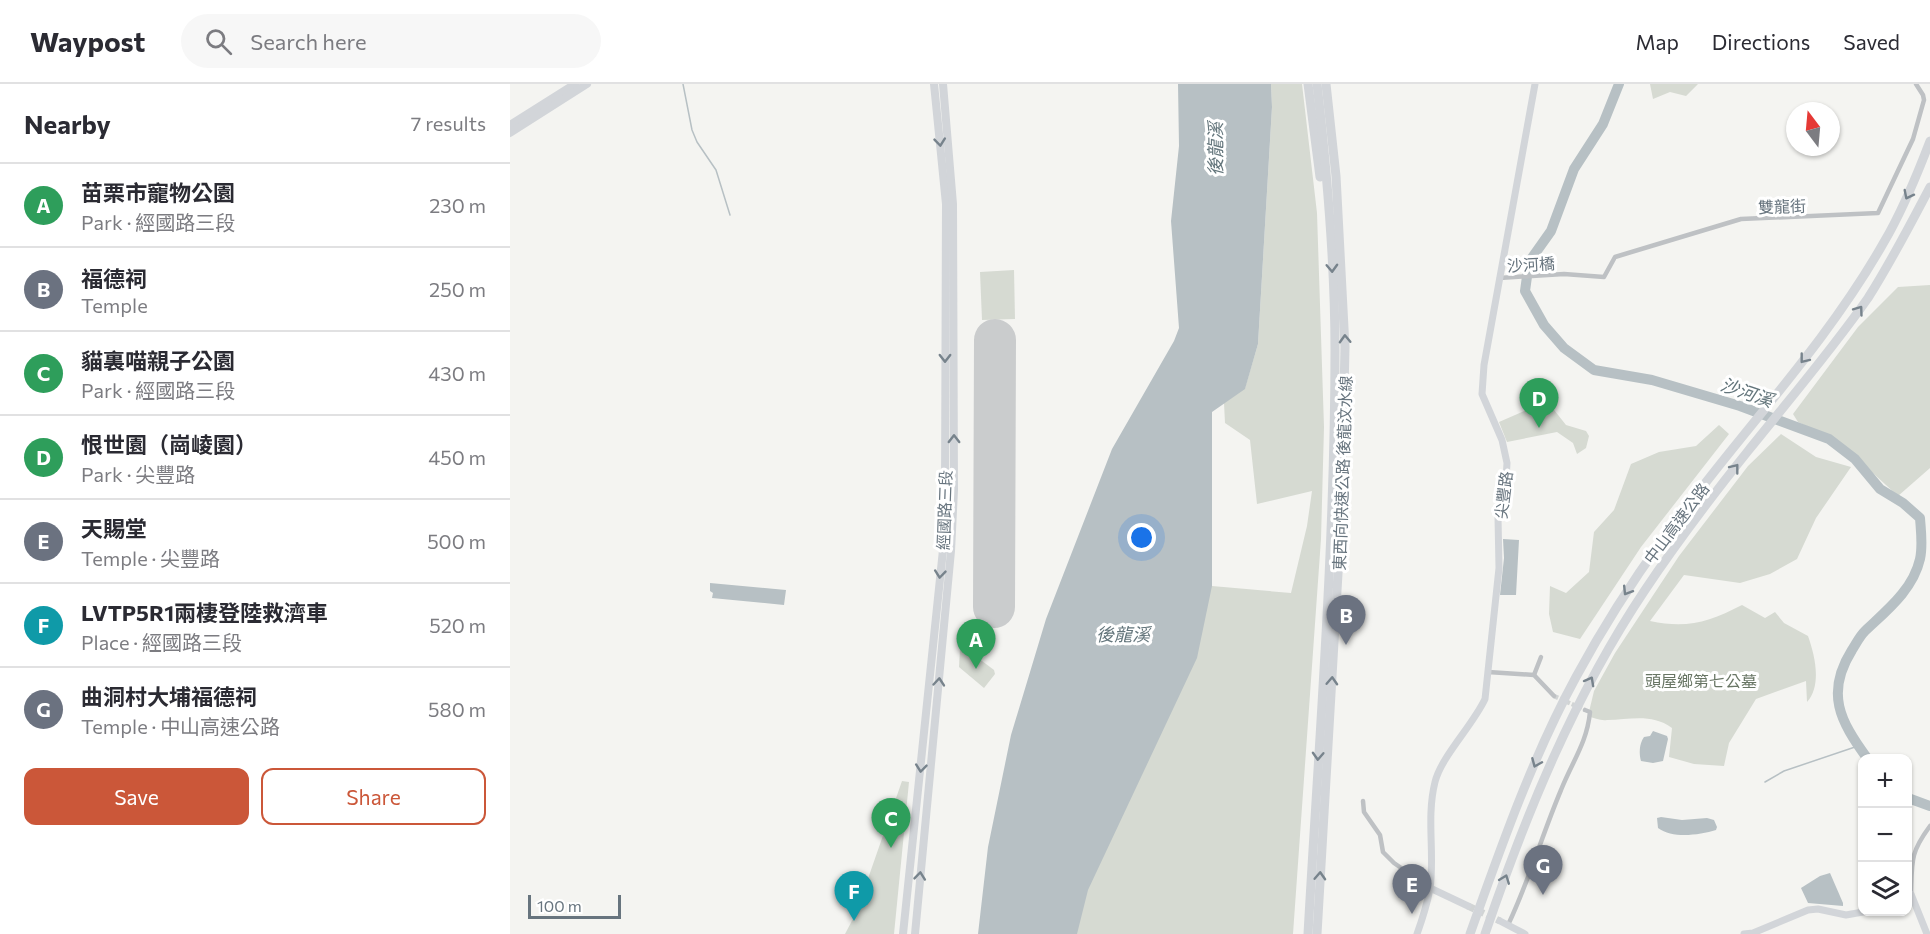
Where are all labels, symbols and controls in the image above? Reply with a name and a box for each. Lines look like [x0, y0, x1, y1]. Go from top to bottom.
search box [181, 14, 601, 68]
text: Waypost [30, 24, 145, 58]
icon: search [202, 25, 235, 58]
text: Search here [250, 28, 367, 55]
text: Map [1636, 29, 1679, 54]
text: Directions [1712, 29, 1810, 54]
text: Saved [1843, 29, 1900, 54]
north arrow [1786, 102, 1840, 156]
text: Nearby [24, 108, 111, 139]
text: 7 results [411, 111, 486, 135]
water label: 後龍溪 [1204, 119, 1226, 176]
one-way arrow [933, 138, 946, 147]
text: 苗栗市寵物公園 [81, 179, 235, 206]
one-way arrow [1904, 188, 1915, 199]
text: A [36, 193, 51, 217]
text: 230 m [429, 193, 486, 217]
street label: 雙龍街 [1758, 196, 1806, 216]
text: Park · 經國路三段 [81, 210, 235, 234]
street label: 沙河橋 [1507, 253, 1555, 275]
one-way arrow [1325, 263, 1338, 272]
text: 福德祠 [81, 265, 147, 292]
text: B [37, 277, 50, 301]
text: 250 m [429, 277, 486, 301]
text: Temple [81, 293, 148, 317]
one-way arrow [1852, 305, 1863, 316]
one-way arrow [1339, 335, 1351, 344]
text: 貓裏喵親子公園 [81, 347, 235, 374]
one-way arrow [1800, 352, 1811, 363]
one-way arrow [939, 353, 951, 362]
text: C [37, 361, 50, 385]
text: 430 m [428, 361, 486, 385]
water label: 沙河溪 [1718, 373, 1779, 412]
street label: 東西向快速公路 後龍汶水線 [1329, 375, 1355, 571]
text: Park · 經國路三段 [81, 378, 235, 402]
pin: D [1520, 378, 1558, 428]
text: 恨世園（崗崚園） [81, 431, 257, 458]
one-way arrow [948, 435, 960, 444]
text: D [36, 445, 51, 469]
text: 450 m [428, 445, 486, 469]
text: Park · 尖豐路 [81, 462, 195, 486]
one-way arrow [1728, 463, 1739, 474]
street label: 經國路三段 [933, 470, 955, 550]
street label: 尖豐路 [1491, 470, 1515, 520]
street label: 中山高速公路 [1640, 479, 1712, 567]
text: 天賜堂 [81, 515, 147, 542]
your location [1127, 523, 1156, 552]
text: E [38, 529, 49, 553]
text: 500 m [427, 529, 486, 553]
text: Temple · 尖豐路 [81, 546, 220, 570]
one-way arrow [934, 569, 947, 578]
one-way arrow [1623, 585, 1635, 595]
pin: B [1326, 596, 1366, 645]
text: LVTP5R1兩棲登陸救濟車 [81, 599, 328, 626]
text: F [38, 613, 49, 637]
text: 520 m [429, 613, 486, 637]
pin: A [956, 620, 996, 669]
water label: 後龍溪 [1096, 623, 1153, 645]
text: Place · 經國路三段 [81, 630, 242, 654]
park label: 頭屋鄉第七公墓 [1645, 671, 1757, 690]
one-way arrow [1325, 676, 1338, 685]
one-way arrow [1583, 676, 1594, 687]
one-way arrow [932, 677, 945, 686]
text: 曲洞村大埔福德祠 [81, 683, 257, 710]
text: G [36, 697, 51, 721]
text: 580 m [428, 697, 486, 721]
text: Temple · 中山高速公路 [81, 714, 280, 738]
one-way arrow [1312, 752, 1325, 761]
map controls [1858, 754, 1912, 916]
button: + [1858, 754, 1912, 808]
one-way arrow [1531, 757, 1543, 768]
one-way arrow [915, 763, 928, 772]
button: Save [24, 768, 249, 825]
button: Share [261, 768, 486, 825]
pin: C [872, 798, 910, 848]
button: − [1858, 808, 1912, 862]
pin: G [1524, 846, 1562, 895]
button: layers [1858, 862, 1912, 916]
pin: E [1392, 864, 1432, 914]
one-way arrow [913, 871, 926, 880]
one-way arrow [1314, 871, 1327, 880]
pin: F [834, 872, 874, 921]
one-way arrow [1498, 874, 1510, 885]
scale bar [528, 892, 621, 920]
text: 100 m [537, 896, 582, 915]

